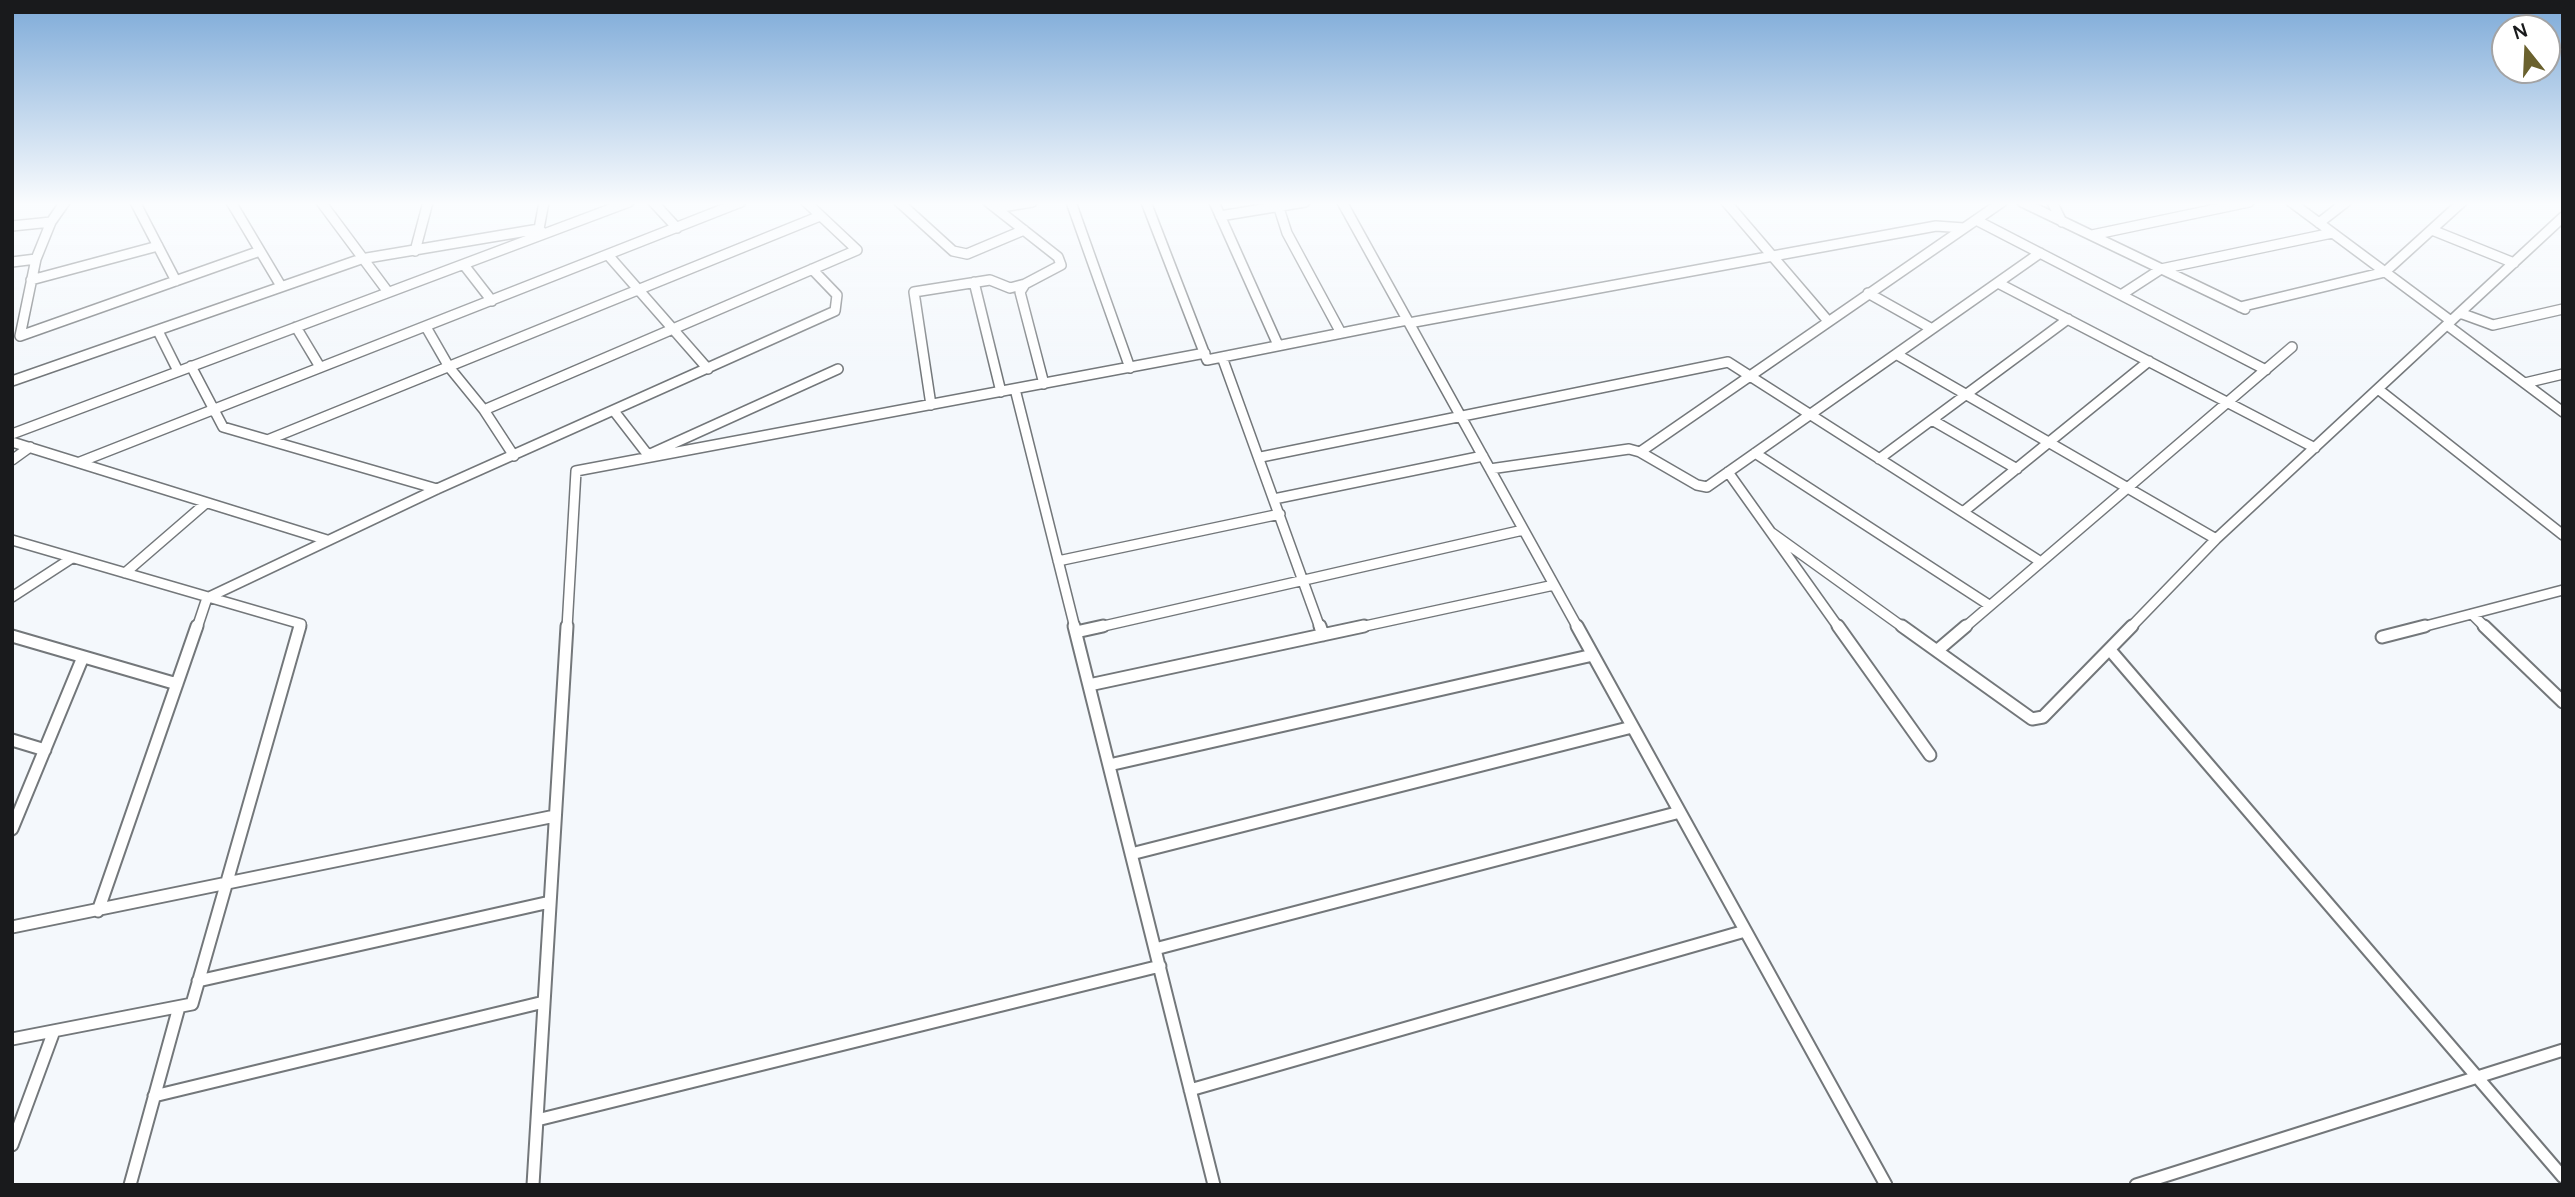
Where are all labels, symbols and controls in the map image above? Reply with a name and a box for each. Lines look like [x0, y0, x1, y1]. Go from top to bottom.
north arrow [2491, 14, 2561, 84]
text: N [2510, 16, 2531, 45]

